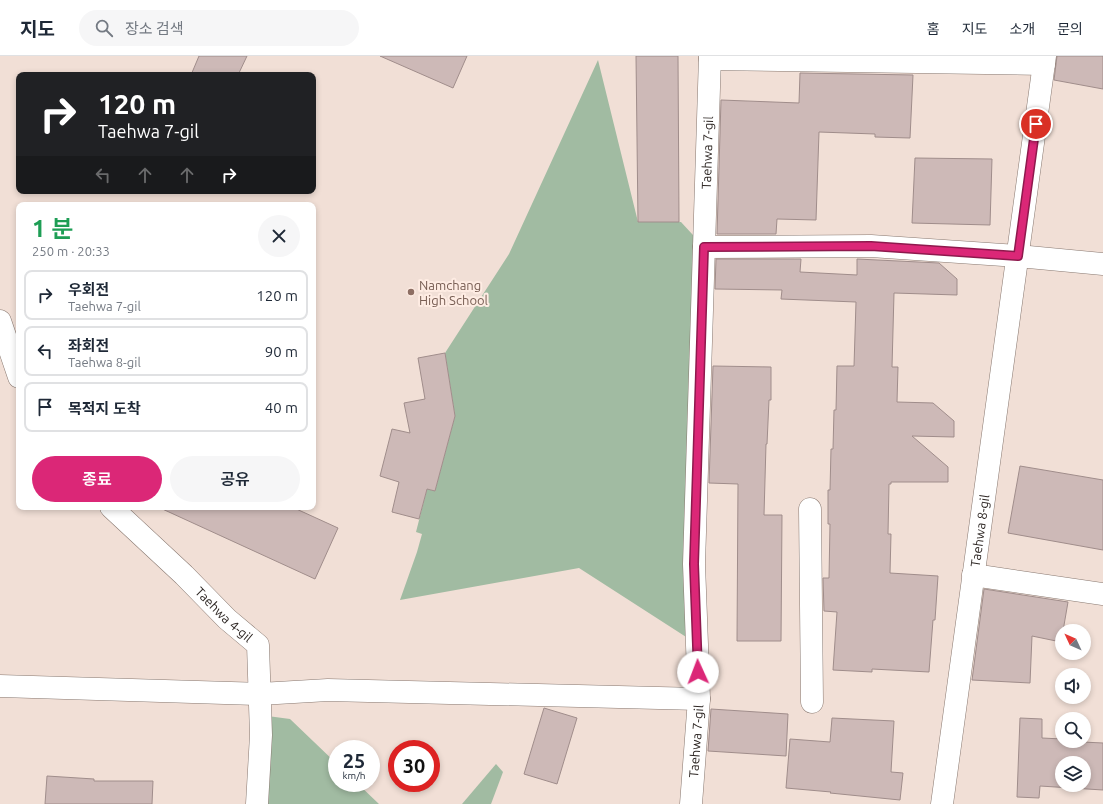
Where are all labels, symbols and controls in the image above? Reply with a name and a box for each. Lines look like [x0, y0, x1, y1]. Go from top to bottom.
search box [79, 10, 359, 46]
icon: search [93, 17, 115, 39]
text: 지도 [20, 18, 55, 40]
text: 장소 검색 [125, 20, 184, 37]
text: 홈 [927, 21, 940, 37]
text: 지도 [962, 21, 987, 37]
text: 소개 [1009, 21, 1035, 37]
text: 문의 [1057, 21, 1083, 37]
icon: right [32, 88, 84, 140]
text: 120 m [98, 88, 176, 119]
pin [1019, 107, 1053, 141]
icon: arrive [1025, 113, 1047, 135]
street label: Taehwa 7-gil [699, 115, 715, 189]
text: Taehwa 7-gil [98, 121, 199, 141]
icon: left [92, 164, 114, 186]
icon: ahead [134, 164, 156, 186]
icon: ahead [176, 164, 198, 186]
icon: right [218, 164, 240, 186]
text: 1 분 [32, 215, 73, 242]
button: close [258, 215, 300, 257]
text: 250 m · 20:33 [32, 244, 110, 258]
place label: Namchang High School [419, 278, 489, 307]
text: 우회전 [68, 281, 109, 298]
icon: right [34, 284, 56, 306]
text: 120 m [256, 287, 298, 304]
marker: Namchang High School [406, 287, 416, 297]
text: Taehwa 7-gil [68, 299, 141, 313]
text: 좌회전 [68, 337, 109, 354]
icon: left [34, 340, 56, 362]
text: 90 m [265, 343, 298, 360]
text: Taehwa 8-gil [68, 355, 141, 369]
icon: arrive [34, 396, 56, 418]
text: 40 m [265, 399, 298, 416]
text: 목적지 도착 [68, 400, 141, 417]
button: 종료 [32, 456, 162, 502]
button: 공유 [170, 456, 300, 502]
street label: Taehwa 8-gil [968, 493, 992, 568]
street label: Taehwa 4-gil [193, 584, 256, 645]
north arrow [1055, 624, 1091, 660]
map controls [1055, 624, 1091, 792]
position arrow [677, 651, 719, 693]
button: sound [1055, 668, 1091, 704]
street label: Taehwa 7-gil [686, 704, 706, 778]
button: search [1055, 712, 1091, 748]
speed limit sign: 30 [388, 740, 440, 792]
text: 25 [343, 749, 365, 772]
button: layers [1055, 756, 1091, 792]
text: km/h [342, 770, 366, 781]

